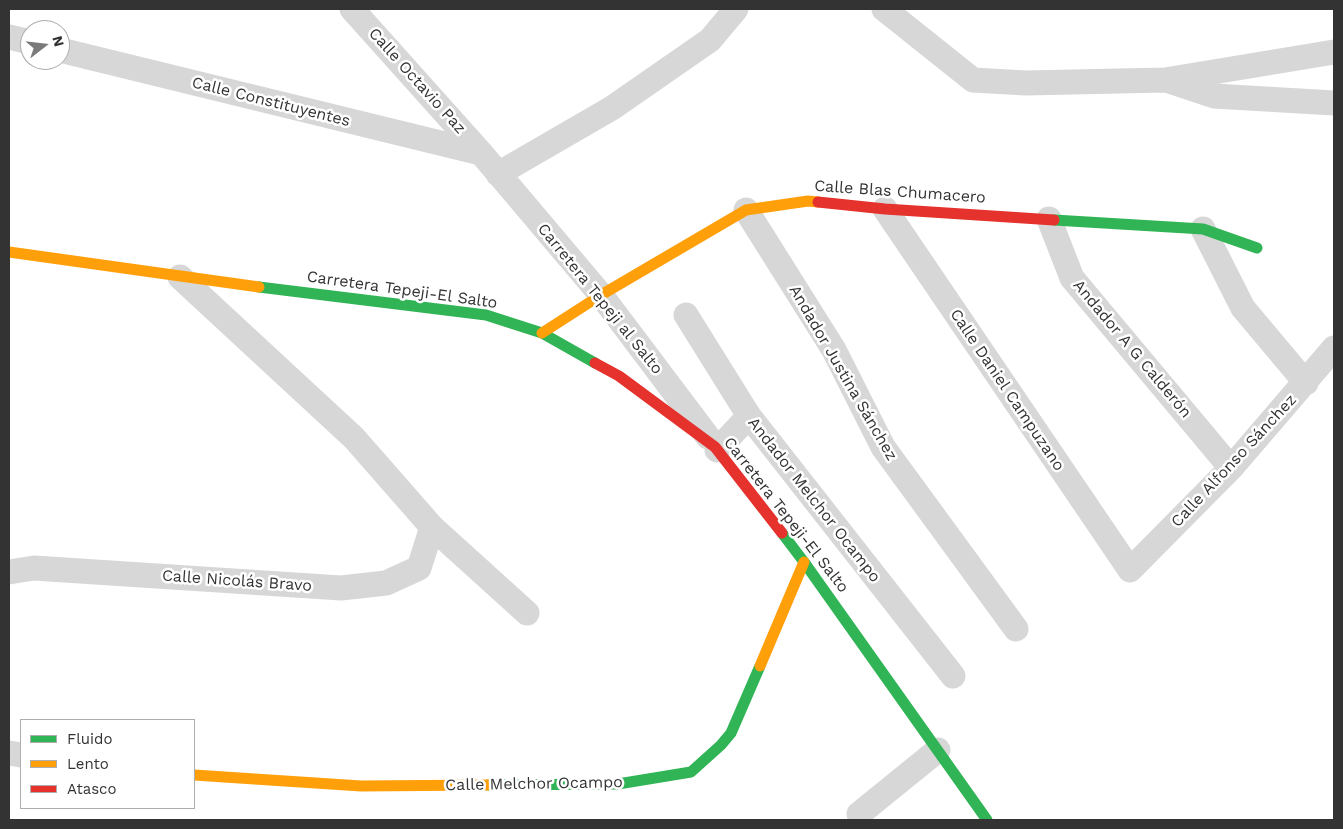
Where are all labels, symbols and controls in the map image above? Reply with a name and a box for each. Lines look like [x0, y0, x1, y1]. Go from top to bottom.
north arrow [20, 20, 70, 70]
street label: Calle Octavio Paz [364, 24, 470, 138]
text: N [49, 34, 68, 48]
street label: Calle Constituyentes [190, 73, 352, 131]
street label: Calle Blas Chumacero [814, 176, 986, 208]
street label: Carretera Tepeji al Salto [533, 220, 667, 378]
street label: Carretera Tepeji-El Salto [305, 267, 499, 313]
street label: Andador A G Calderón [1069, 276, 1195, 422]
street label: Andador Justina Sánchez [785, 282, 901, 464]
street label: Calle Daniel Campuzano [946, 305, 1068, 475]
street label: Calle Alfonso Sánchez [1167, 391, 1301, 531]
street label: Andador Melchor Ocampo [744, 414, 884, 586]
street label: Carretera Tepeji-El Salto [719, 433, 853, 597]
street label: Calle Nicolás Bravo [161, 566, 313, 596]
legend [20, 719, 195, 809]
text: Fluido [67, 730, 112, 748]
text: Lento [67, 755, 109, 773]
street label: Calle Melchor Ocampo [445, 773, 623, 795]
text: Atasco [67, 780, 116, 798]

